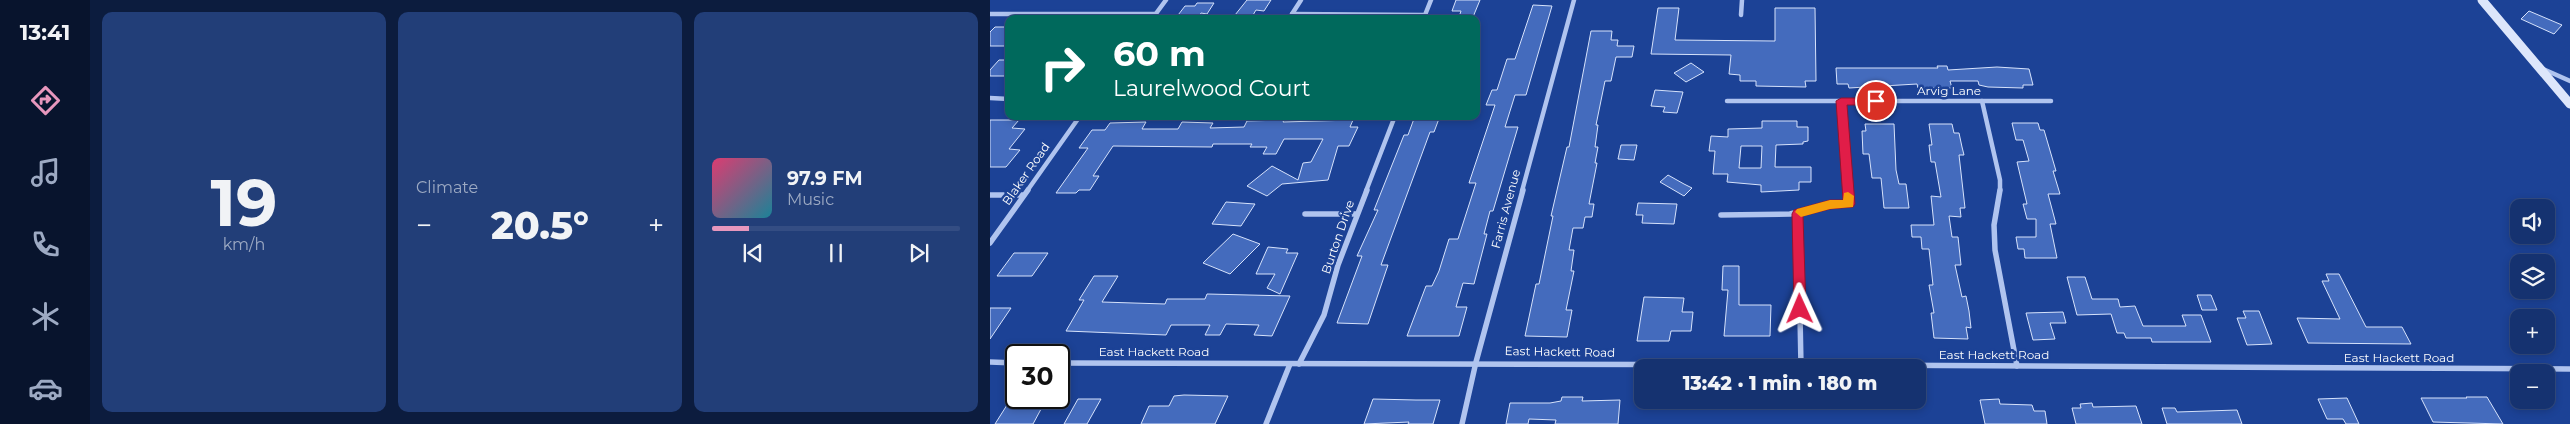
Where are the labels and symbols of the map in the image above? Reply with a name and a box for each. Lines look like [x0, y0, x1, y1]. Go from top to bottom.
pin [1855, 80, 1897, 122]
street label: Arvig Lane [1917, 83, 1981, 98]
street label: Blaker Road [999, 140, 1053, 208]
street label: Farris Avenue [1488, 168, 1523, 250]
street label: Burton Drive [1318, 198, 1357, 276]
position arrow [1773, 282, 1825, 334]
street label: East Hackett Road [1505, 343, 1615, 360]
speed limit sign: 30 [1005, 344, 1070, 409]
street label: East Hackett Road [1099, 344, 1209, 359]
street label: East Hackett Road [1939, 347, 2049, 362]
street label: East Hackett Road [2344, 350, 2454, 365]

